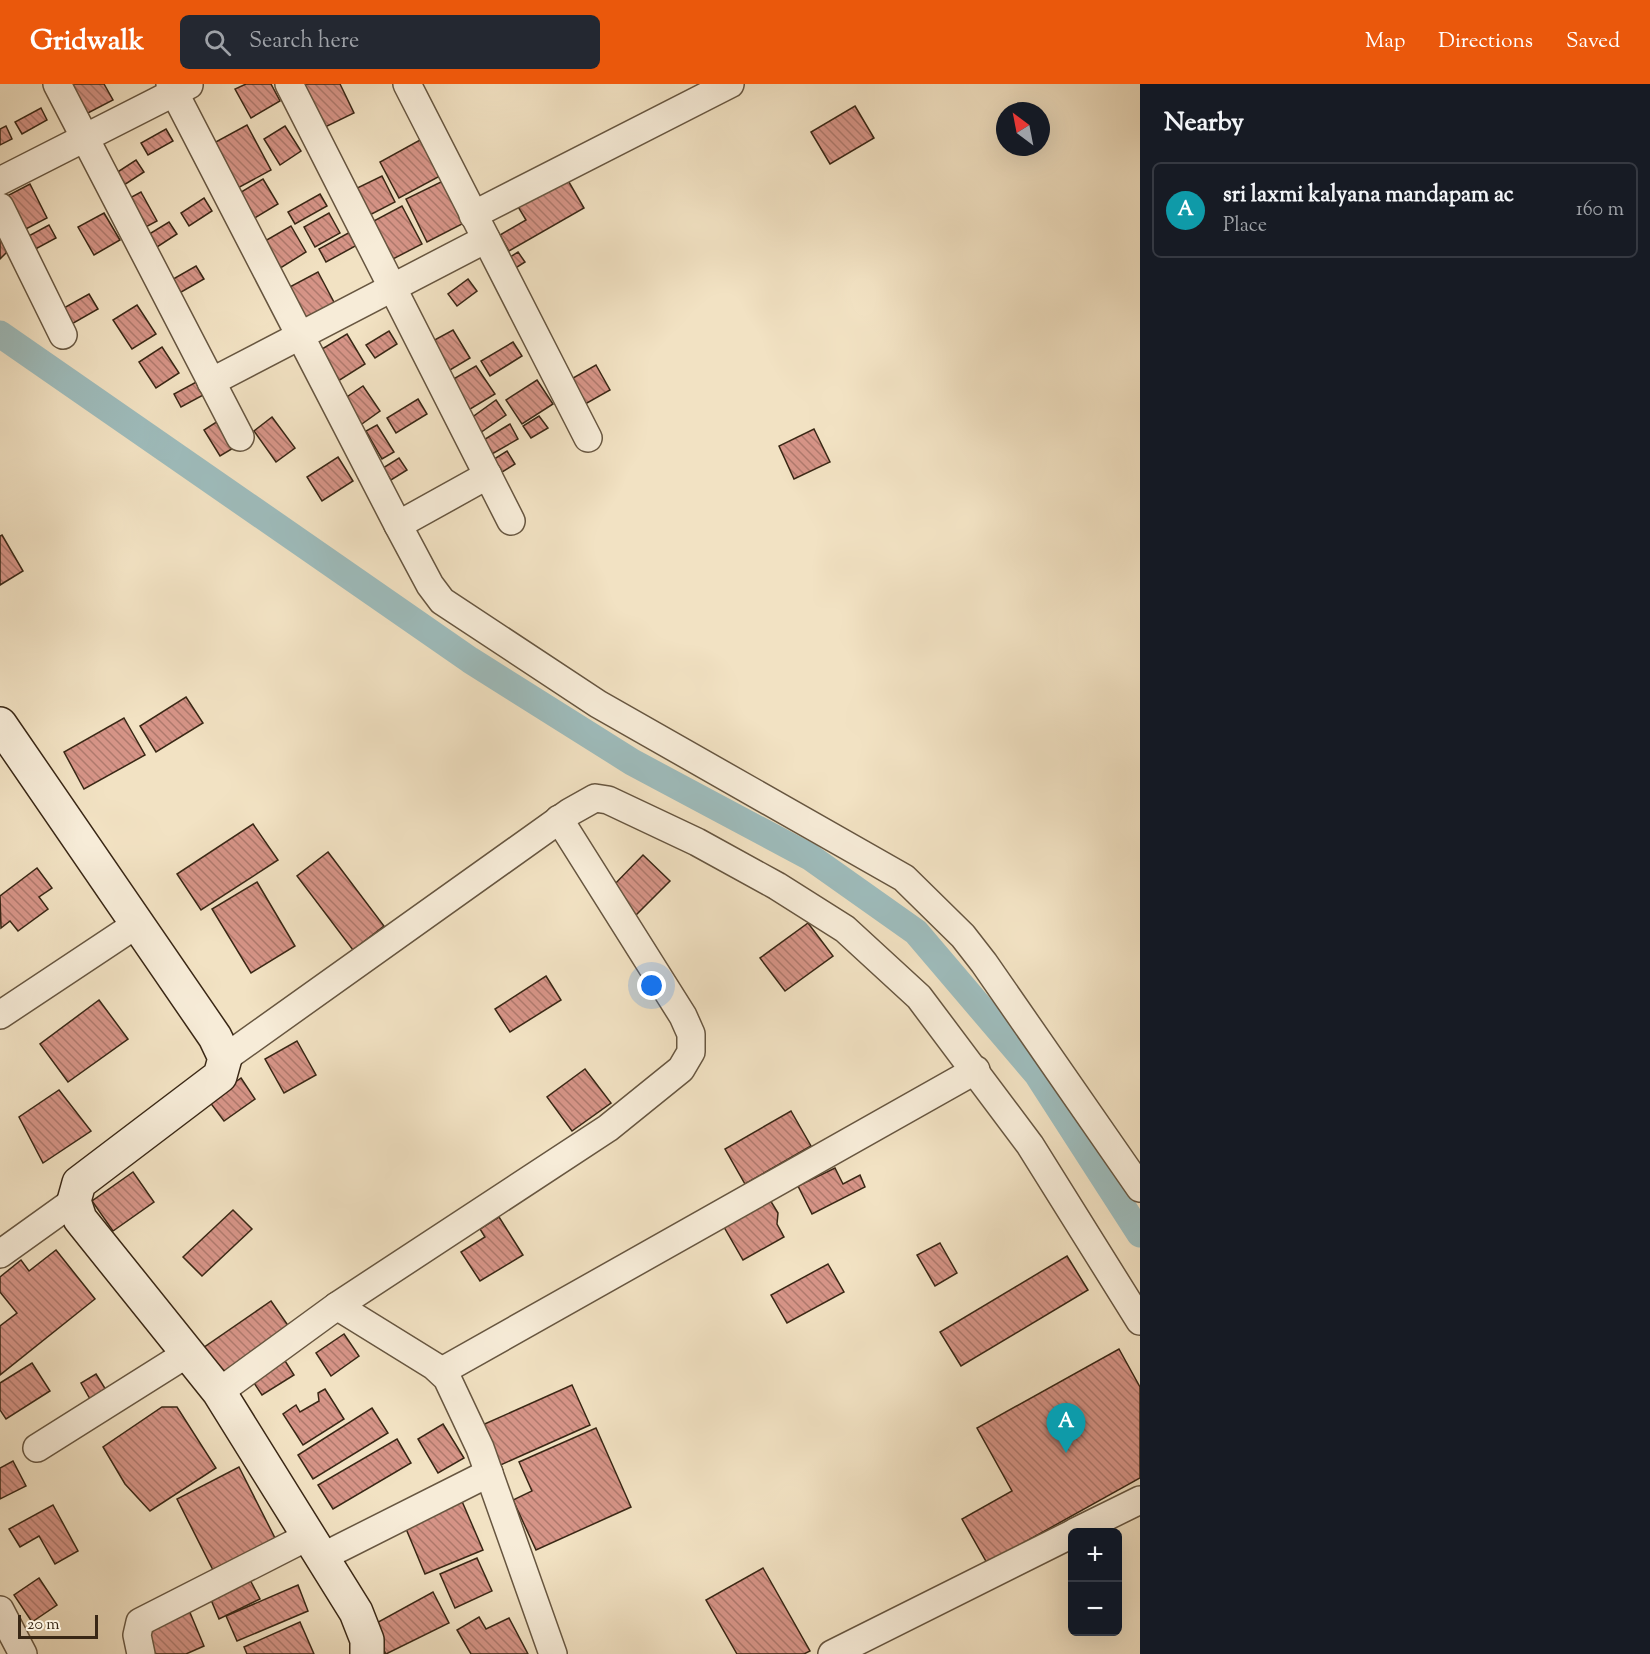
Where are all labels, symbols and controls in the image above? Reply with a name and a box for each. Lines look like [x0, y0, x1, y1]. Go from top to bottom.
search box [180, 15, 600, 69]
text: Gridwalk [30, 22, 144, 62]
icon: search [201, 26, 234, 59]
text: Search here [249, 26, 359, 58]
text: Map [1365, 27, 1405, 57]
text: Directions [1438, 27, 1533, 57]
text: Saved [1566, 27, 1620, 57]
north arrow [996, 102, 1050, 156]
text: Nearby [1164, 105, 1244, 142]
text: sri laxmi kalyana mandapam ac [1223, 180, 1514, 212]
text: A [1177, 196, 1194, 225]
text: 160 m [1576, 196, 1624, 225]
text: Place [1223, 212, 1267, 241]
your location [637, 971, 666, 1000]
pin: A [1046, 1404, 1086, 1453]
map controls [1068, 1528, 1122, 1636]
button: + [1068, 1528, 1122, 1582]
button: − [1068, 1582, 1122, 1636]
scale bar [18, 1612, 98, 1640]
text: 20 m [27, 1614, 60, 1637]

